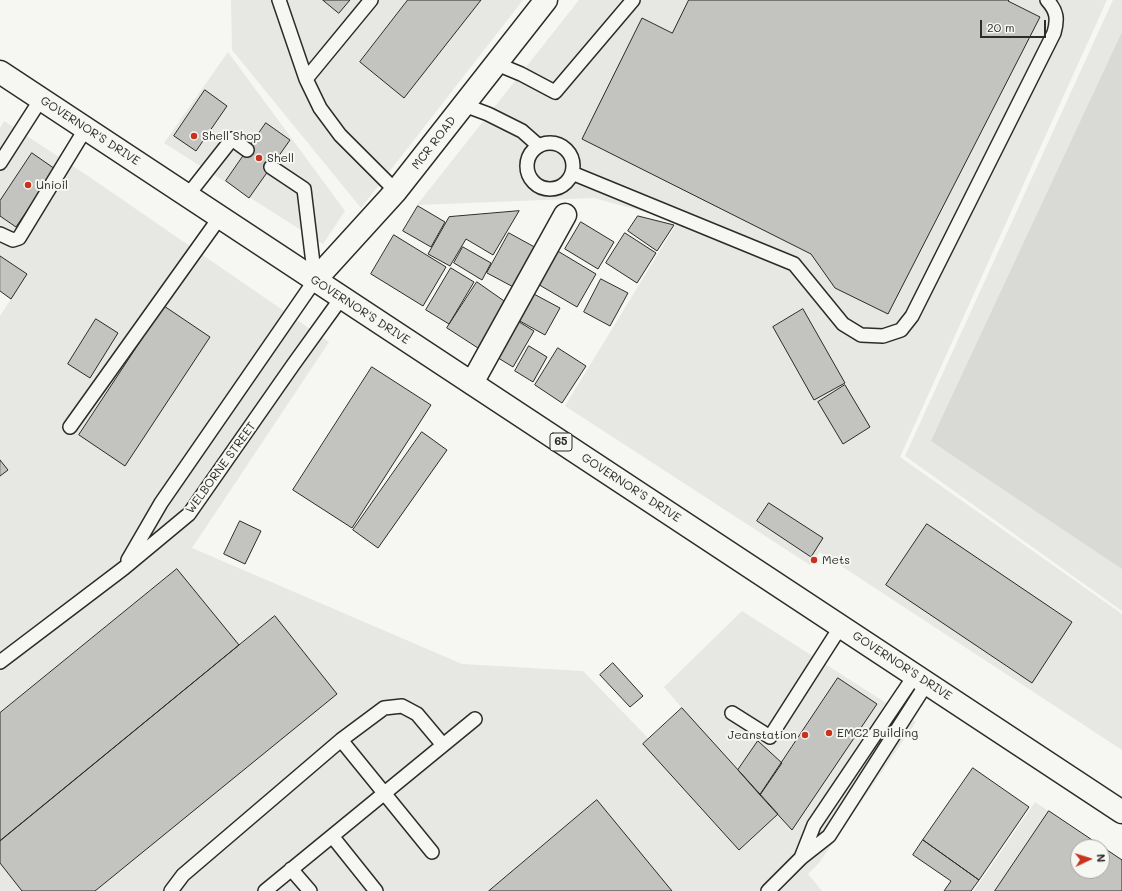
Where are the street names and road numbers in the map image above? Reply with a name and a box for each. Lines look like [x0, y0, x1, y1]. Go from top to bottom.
street label: GOVERNOR'S DRIVE [38, 93, 142, 169]
street label: MCR ROAD [409, 114, 459, 172]
street label: GOVERNOR'S DRIVE [308, 272, 412, 348]
street label: WELBORNE STREET [183, 419, 259, 517]
road number: 65 [550, 433, 572, 451]
street label: GOVERNOR'S DRIVE [579, 450, 683, 526]
street label: GOVERNOR'S DRIVE [850, 628, 954, 704]

